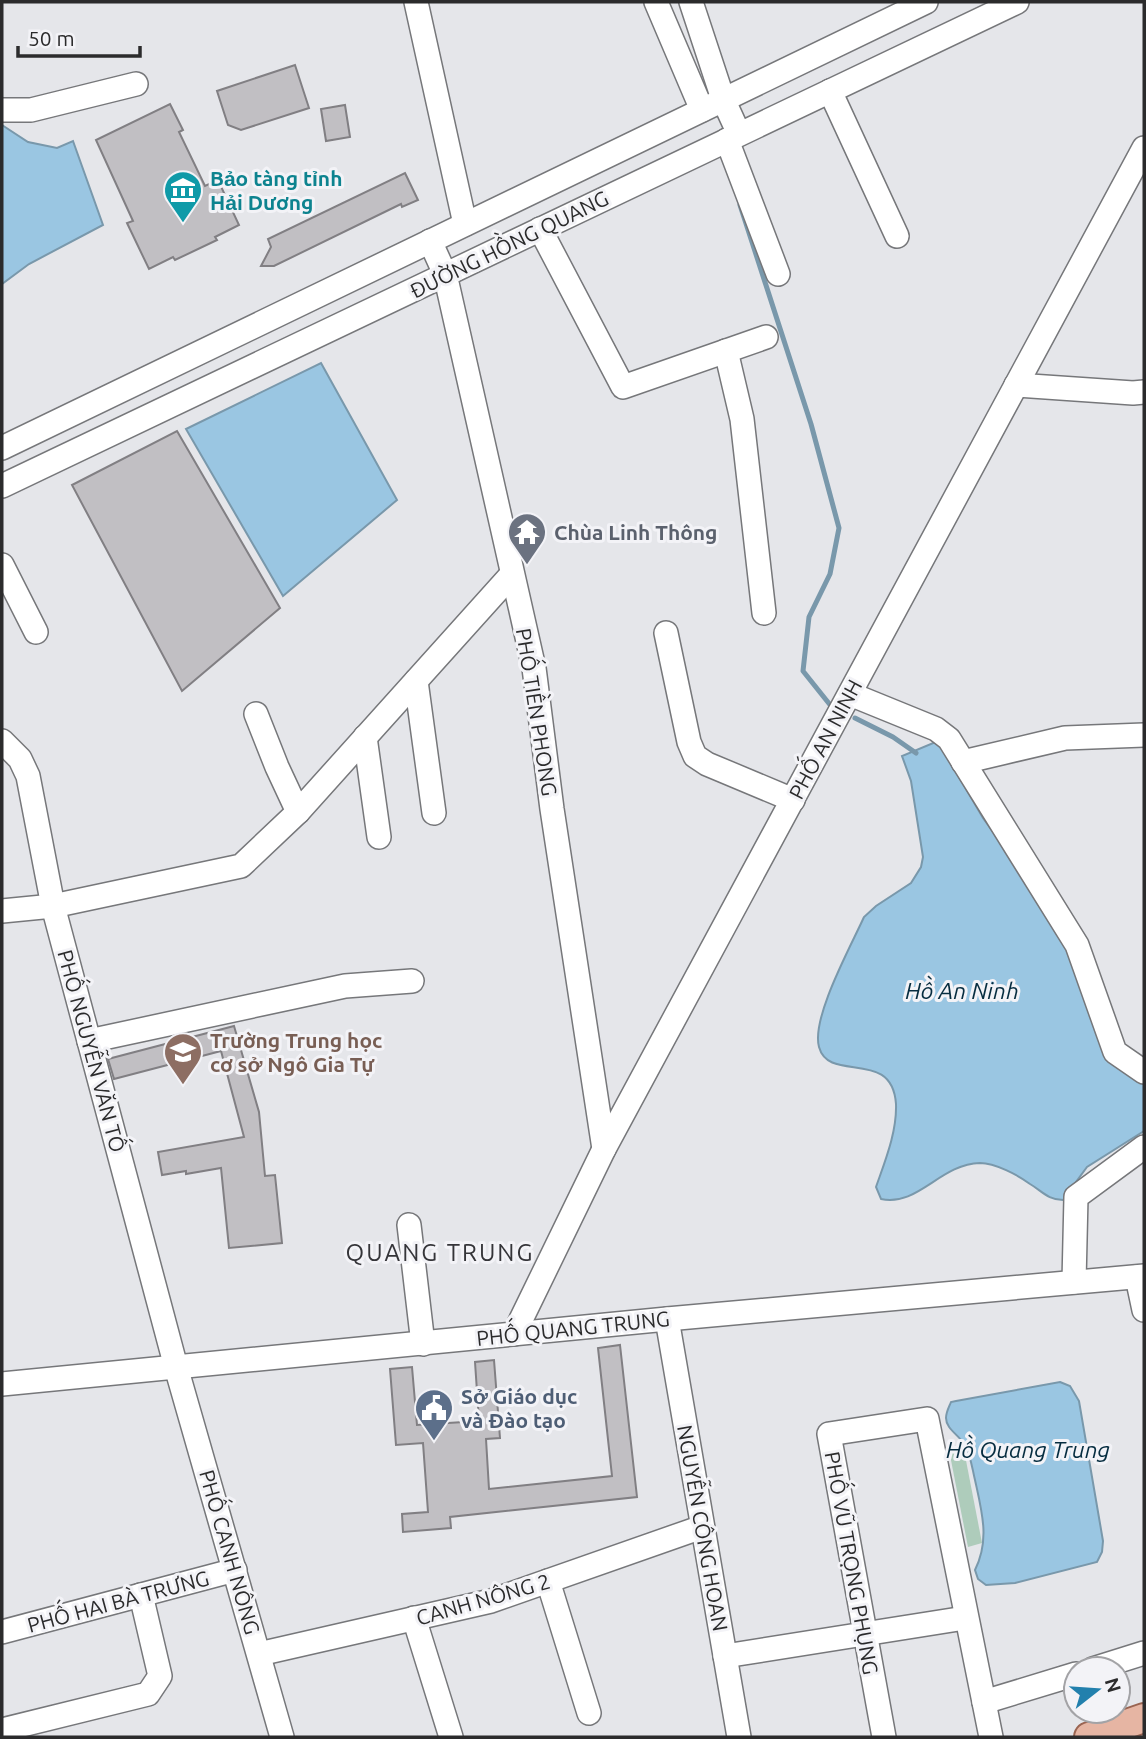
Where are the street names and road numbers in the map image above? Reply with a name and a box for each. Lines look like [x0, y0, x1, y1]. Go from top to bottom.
street label: ĐƯỜNG HỒNG QUANG [404, 181, 612, 302]
street label: PHỐ TIỀN PHONG [512, 626, 567, 798]
street label: PHỐ AN NINH [779, 673, 867, 803]
street label: PHỐ NGUYỄN VĂN TỐ [53, 946, 136, 1155]
street label: PHỐ QUANG TRUNG [475, 1301, 671, 1350]
street label: NGUYỄN CÔNG HOAN [673, 1422, 737, 1633]
street label: PHỐ VŨ TRỌNG PHỤNG [821, 1449, 889, 1676]
street label: PHỐ CANH NÔNG [195, 1466, 270, 1637]
street label: PHỐ HAI BÀ TRƯNG [23, 1560, 211, 1637]
street label: CANH NÔNG 2 [413, 1568, 553, 1630]

